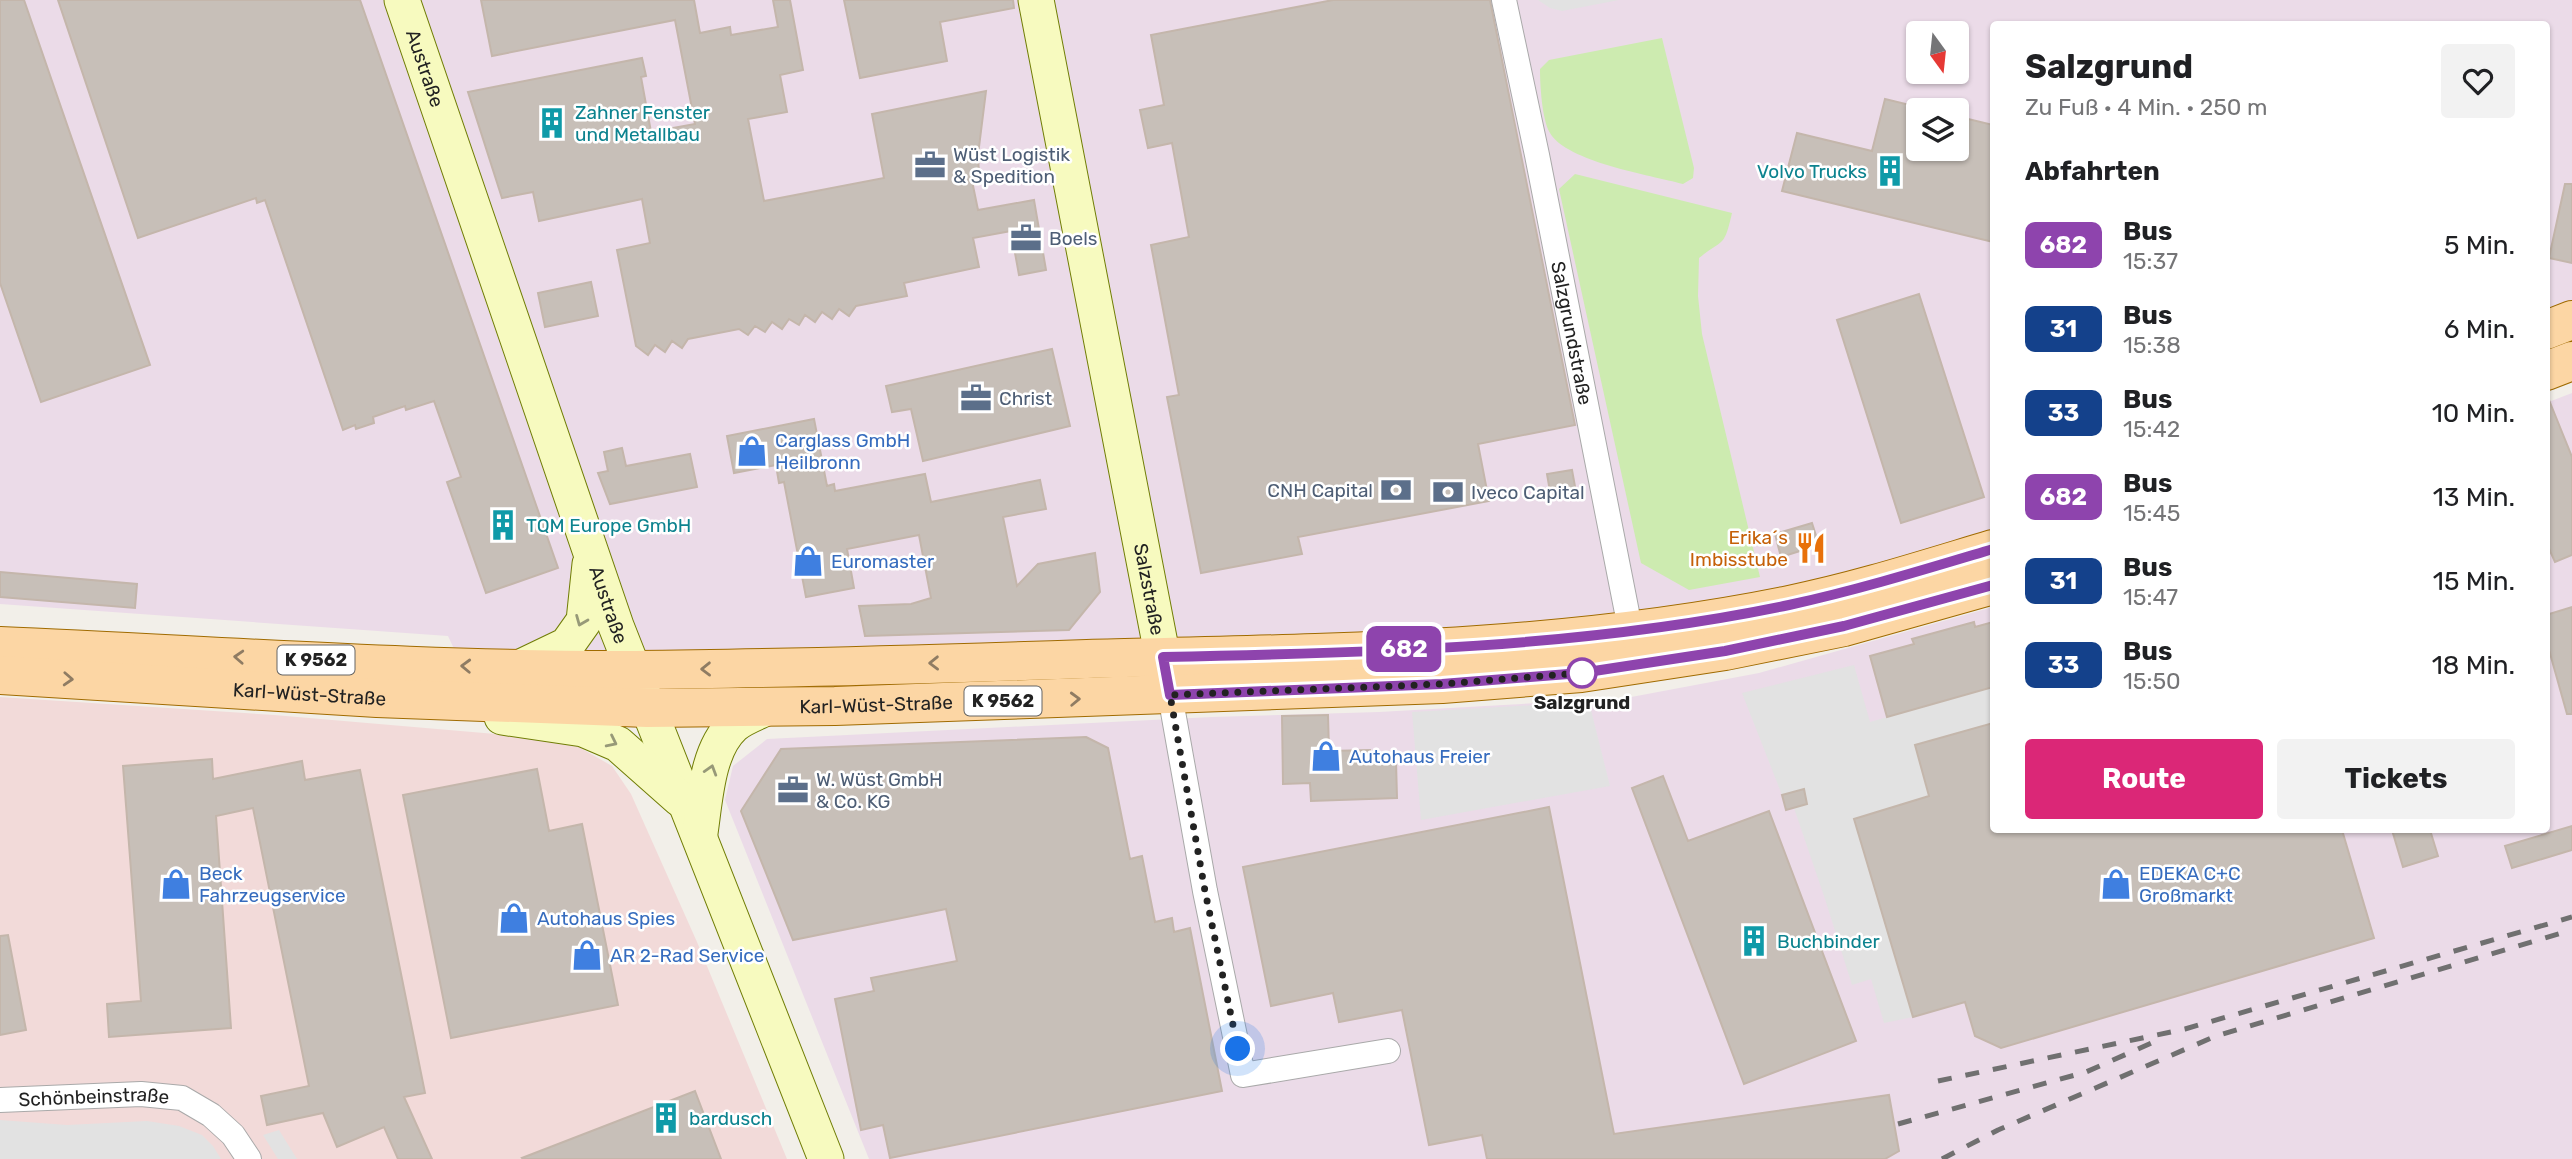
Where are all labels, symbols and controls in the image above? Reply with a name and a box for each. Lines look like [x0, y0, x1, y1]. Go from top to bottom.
north arrow [1906, 21, 1969, 84]
map controls [1906, 21, 1969, 161]
street label: Austraße [401, 26, 449, 110]
button: heart [2441, 44, 2515, 118]
text: Salzgrund [2025, 47, 2193, 86]
text: Zu Fuß · 4 Min. · 250 m [2025, 93, 2268, 121]
button: layers [1906, 98, 1969, 161]
place label: Zahner Fenster und Metallbau [575, 101, 711, 146]
building icon: Zahner Fenster und Metallbau [535, 106, 569, 140]
place label: Wüst Logistik & Spedition [953, 143, 1070, 188]
office icon: Wüst Logistik & Spedition [913, 148, 947, 182]
building icon: Volvo Trucks [1873, 154, 1907, 188]
text: Abfahrten [2025, 156, 2160, 187]
place label: Volvo Trucks [1757, 160, 1867, 183]
text: Bus [2123, 216, 2172, 247]
office icon: Boels [1009, 221, 1043, 255]
place label: Boels [1049, 227, 1098, 250]
text: 5 Min. [2444, 230, 2515, 261]
text: 682 [2040, 231, 2087, 259]
text: 15:37 [2123, 247, 2178, 275]
street label: Salzgrundstraße [1546, 259, 1597, 407]
text: Bus [2123, 300, 2172, 331]
text: 6 Min. [2444, 314, 2515, 345]
text: 31 [2050, 315, 2077, 343]
text: 15:38 [2123, 331, 2181, 359]
office icon: Christ [959, 381, 993, 415]
text: Bus [2123, 384, 2172, 415]
place label: Christ [999, 387, 1053, 410]
text: 10 Min. [2432, 398, 2515, 429]
text: 33 [2048, 399, 2079, 427]
text: 15:42 [2123, 415, 2180, 443]
place label: Carglass GmbH Heilbronn [775, 429, 910, 474]
shop icon: Carglass GmbH Heilbronn [735, 434, 769, 468]
text: Bus [2123, 468, 2172, 499]
bank icon: CNH Capital [1379, 473, 1413, 507]
bank icon: Iveco Capital [1431, 475, 1465, 509]
place label: CNH Capital [1267, 479, 1373, 502]
place label: Iveco Capital [1471, 481, 1585, 504]
text: 13 Min. [2433, 482, 2515, 513]
text: 682 [2040, 483, 2087, 511]
text: 15:45 [2123, 499, 2180, 527]
building icon: TQM Europe GmbH [486, 508, 520, 542]
place label: TQM Europe GmbH [526, 514, 691, 537]
place label: Erika´s Imbisstube [1690, 526, 1788, 571]
restaurant icon: Erika´s Imbisstube [1794, 531, 1828, 565]
street label: Salzstraße [1129, 541, 1169, 637]
shop icon: Euromaster [791, 544, 825, 578]
place label: Euromaster [831, 550, 935, 573]
text: Bus [2123, 552, 2172, 583]
street label: Austraße [584, 563, 633, 647]
text: 15 Min. [2433, 566, 2515, 597]
text: 31 [2050, 567, 2077, 595]
text: 15:47 [2123, 583, 2178, 611]
one-way arrow [575, 614, 589, 626]
line badge: 682 [1364, 626, 1444, 672]
text: 682 [1380, 635, 1428, 663]
text: Bus [2123, 636, 2172, 667]
road number: K 9562 [278, 646, 354, 674]
one-way arrow [233, 649, 244, 664]
text: 18 Min. [2432, 650, 2515, 681]
text: 33 [2048, 651, 2079, 679]
one-way arrow [928, 656, 939, 671]
marker: Salzgrund [1567, 658, 1597, 688]
one-way arrow [460, 659, 471, 674]
one-way arrow [700, 661, 711, 676]
text: 15:50 [2123, 667, 2181, 695]
one-way arrow [63, 671, 74, 686]
street label: Karl-Wüst-Straße [232, 678, 386, 710]
road number: K 9562 [964, 686, 1042, 716]
street label: Karl-Wüst-Straße [799, 691, 953, 718]
one-way arrow [1070, 691, 1081, 706]
place label: Salzgrund [1534, 691, 1630, 714]
one-way arrow [605, 734, 617, 748]
shop icon: Autohaus Freier [1309, 739, 1343, 773]
button: Route [2025, 739, 2263, 819]
button: Tickets [2277, 739, 2515, 819]
place label: Autohaus Freier [1349, 745, 1491, 768]
one-way arrow [703, 764, 718, 776]
place label: W. Wüst GmbH & Co. KG [816, 768, 943, 813]
office icon: W. Wüst GmbH & Co. KG [776, 773, 810, 807]
place label: Beck Fahrzeugservice [199, 862, 346, 907]
place label: EDEKA C+C Großmarkt [2139, 862, 2241, 907]
shop icon: Beck Fahrzeugservice [159, 867, 193, 901]
shop icon: EDEKA C+C Großmarkt [2099, 867, 2133, 901]
shop icon: Autohaus Spies [497, 901, 531, 935]
place label: Autohaus Spies [537, 907, 675, 930]
building icon: Buchbinder [1737, 924, 1771, 958]
place label: Buchbinder [1777, 930, 1881, 953]
shop icon: AR 2-Rad Service [570, 938, 604, 972]
place label: AR 2-Rad Service [610, 944, 764, 967]
your location [1220, 1031, 1255, 1066]
street label: Schönbeinstraße [18, 1083, 170, 1111]
building icon: bardusch [649, 1101, 683, 1135]
place label: bardusch [689, 1107, 772, 1130]

